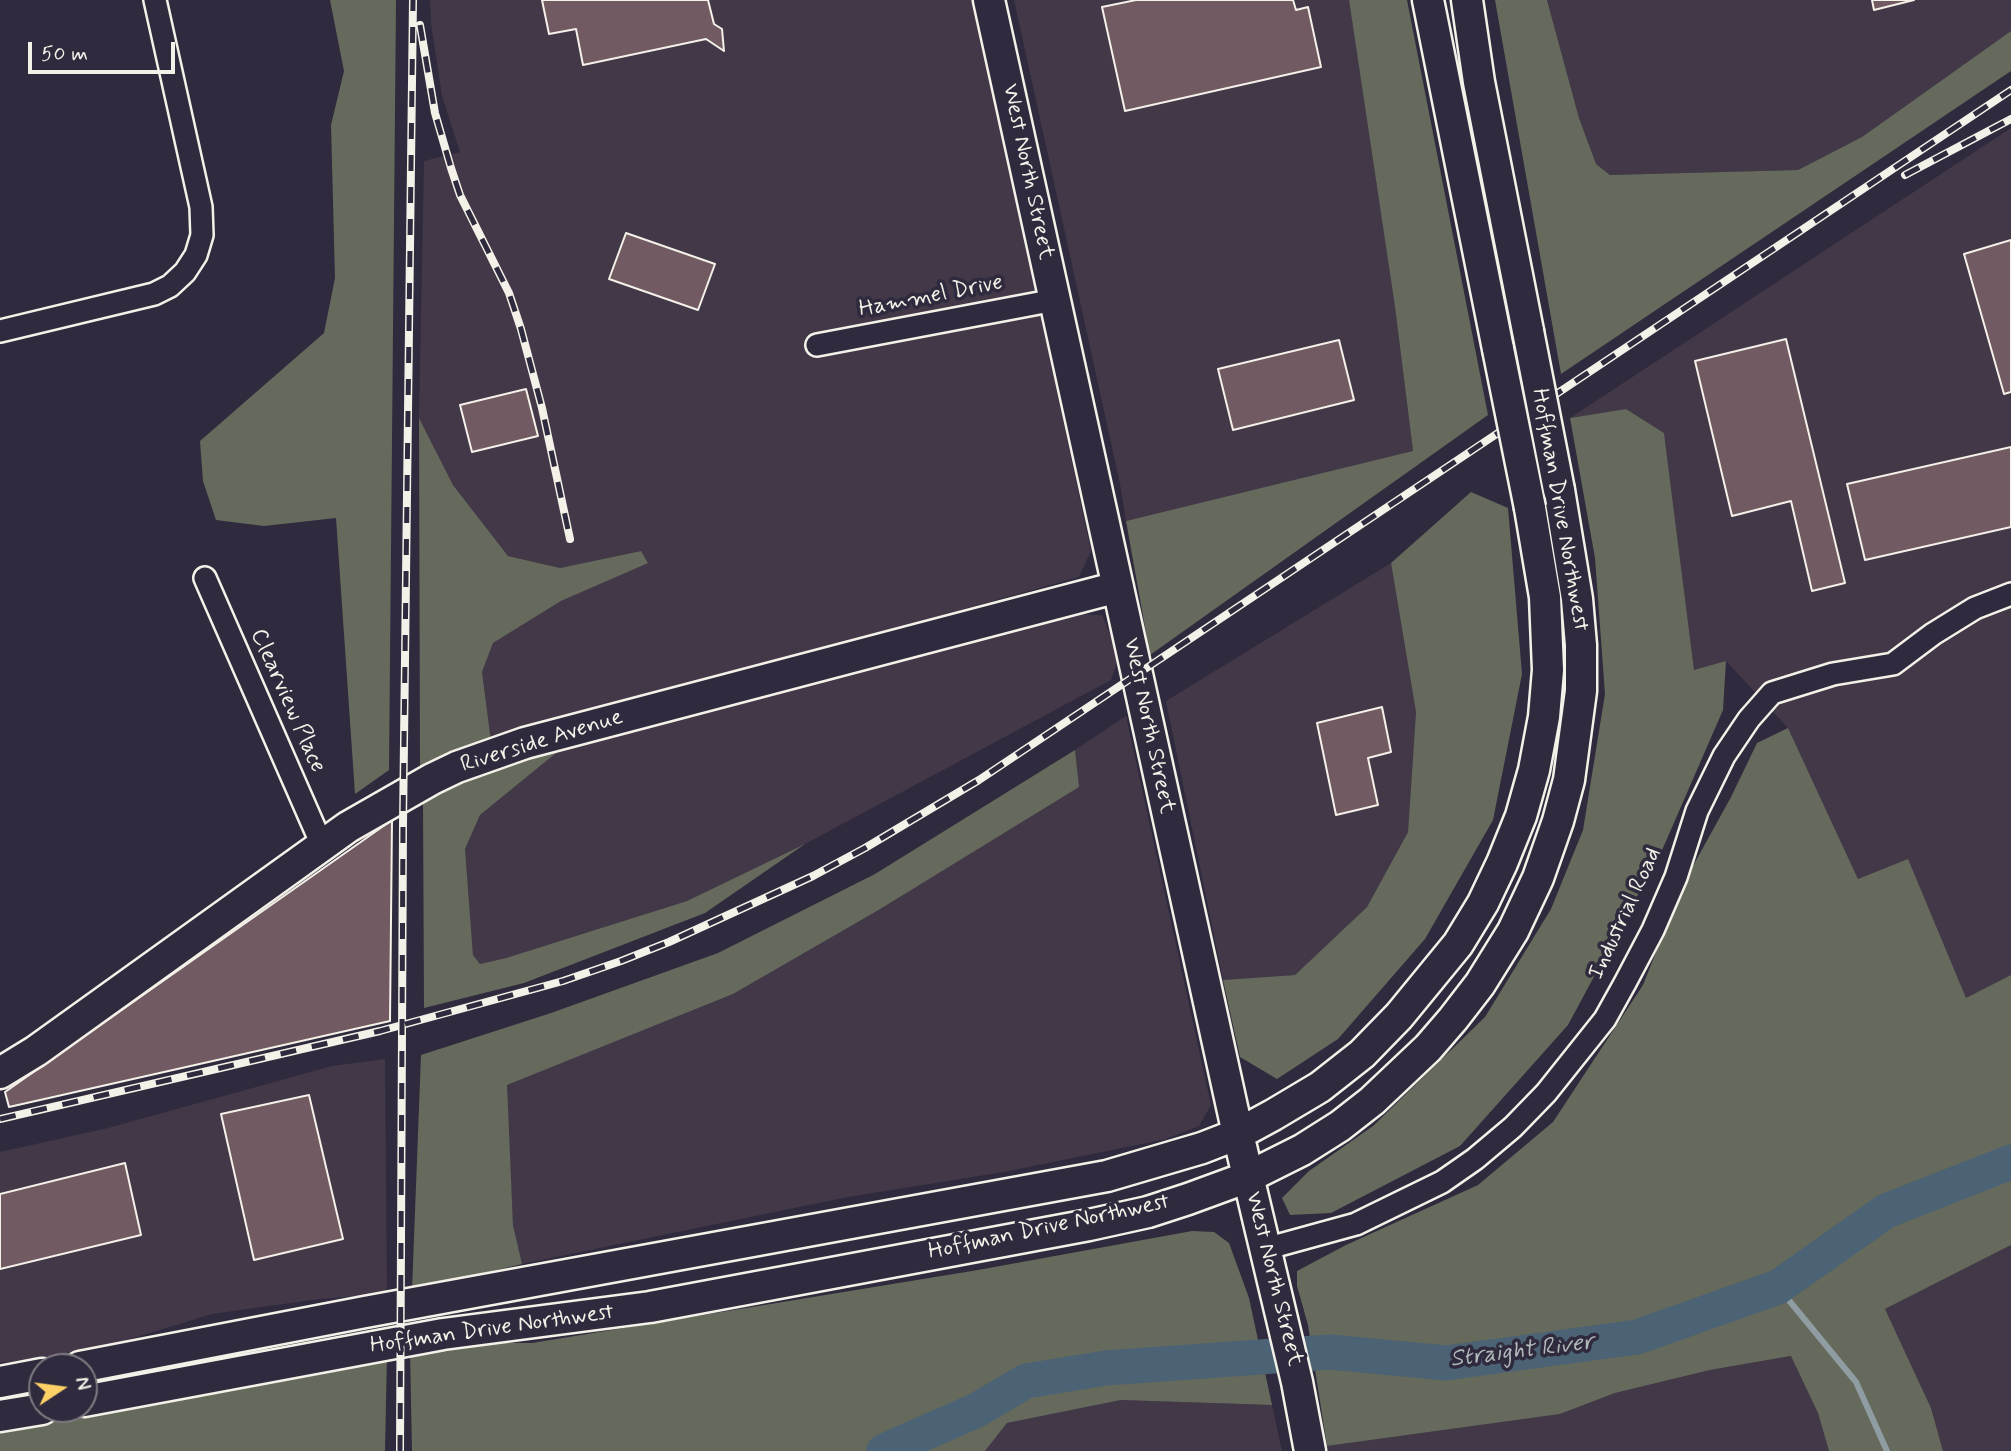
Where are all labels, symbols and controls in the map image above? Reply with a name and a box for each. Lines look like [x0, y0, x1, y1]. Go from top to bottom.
scale bar [32, 28, 178, 72]
text: 50 m [41, 40, 88, 68]
street label: West North Street [995, 82, 1059, 262]
street label: Hammel Drive [857, 270, 1005, 324]
street label: Hoffman Drive Northwest [1524, 387, 1594, 633]
street label: Clearview Place [243, 625, 331, 777]
street label: West North Street [1116, 636, 1180, 816]
street label: Riverside Avenue [458, 704, 626, 780]
street label: Industrial Road [1583, 844, 1669, 984]
street label: Hoffman Drive Northwest [926, 1189, 1172, 1267]
street label: West North Street [1238, 1189, 1308, 1369]
street label: Hoffman Drive Northwest [368, 1299, 616, 1361]
water label: Straight River [1449, 1329, 1595, 1375]
north arrow [28, 1353, 98, 1423]
text: N [68, 1375, 96, 1393]

